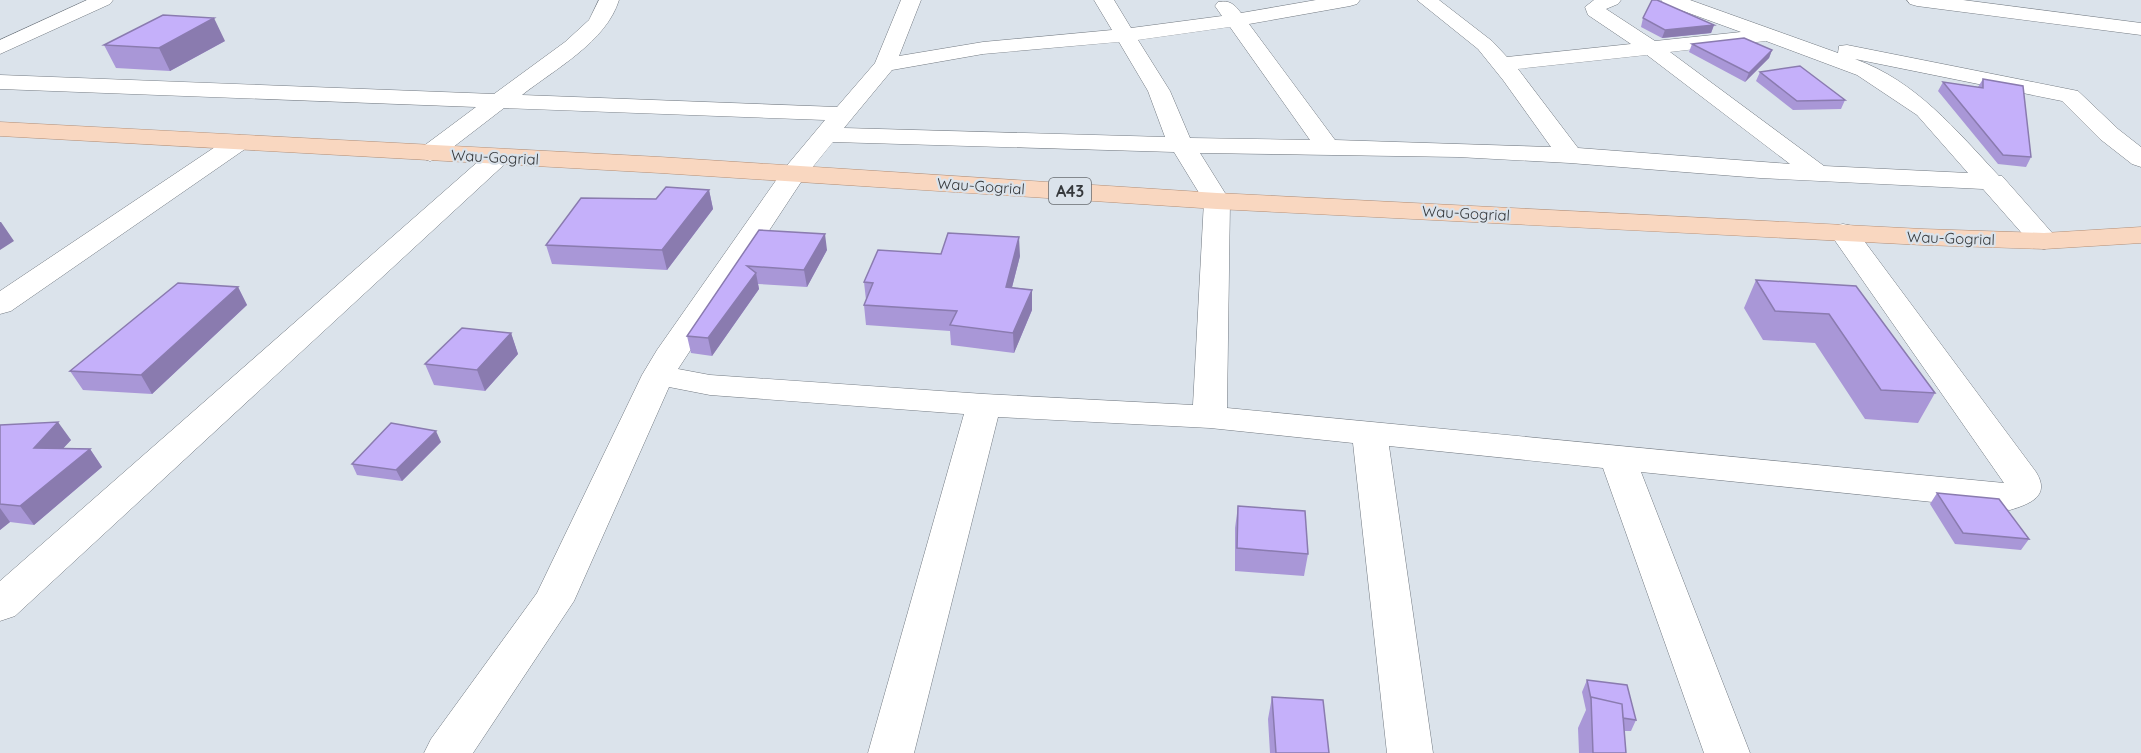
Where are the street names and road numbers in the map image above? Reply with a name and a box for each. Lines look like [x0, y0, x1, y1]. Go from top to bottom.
street label: Wau-Gogrial [451, 145, 539, 169]
street label: Wau-Gogrial [936, 173, 1026, 199]
road number: A43 [1049, 178, 1091, 204]
street label: Wau-Gogrial [1422, 201, 1510, 225]
street label: Wau-Gogrial [1907, 227, 1995, 249]

